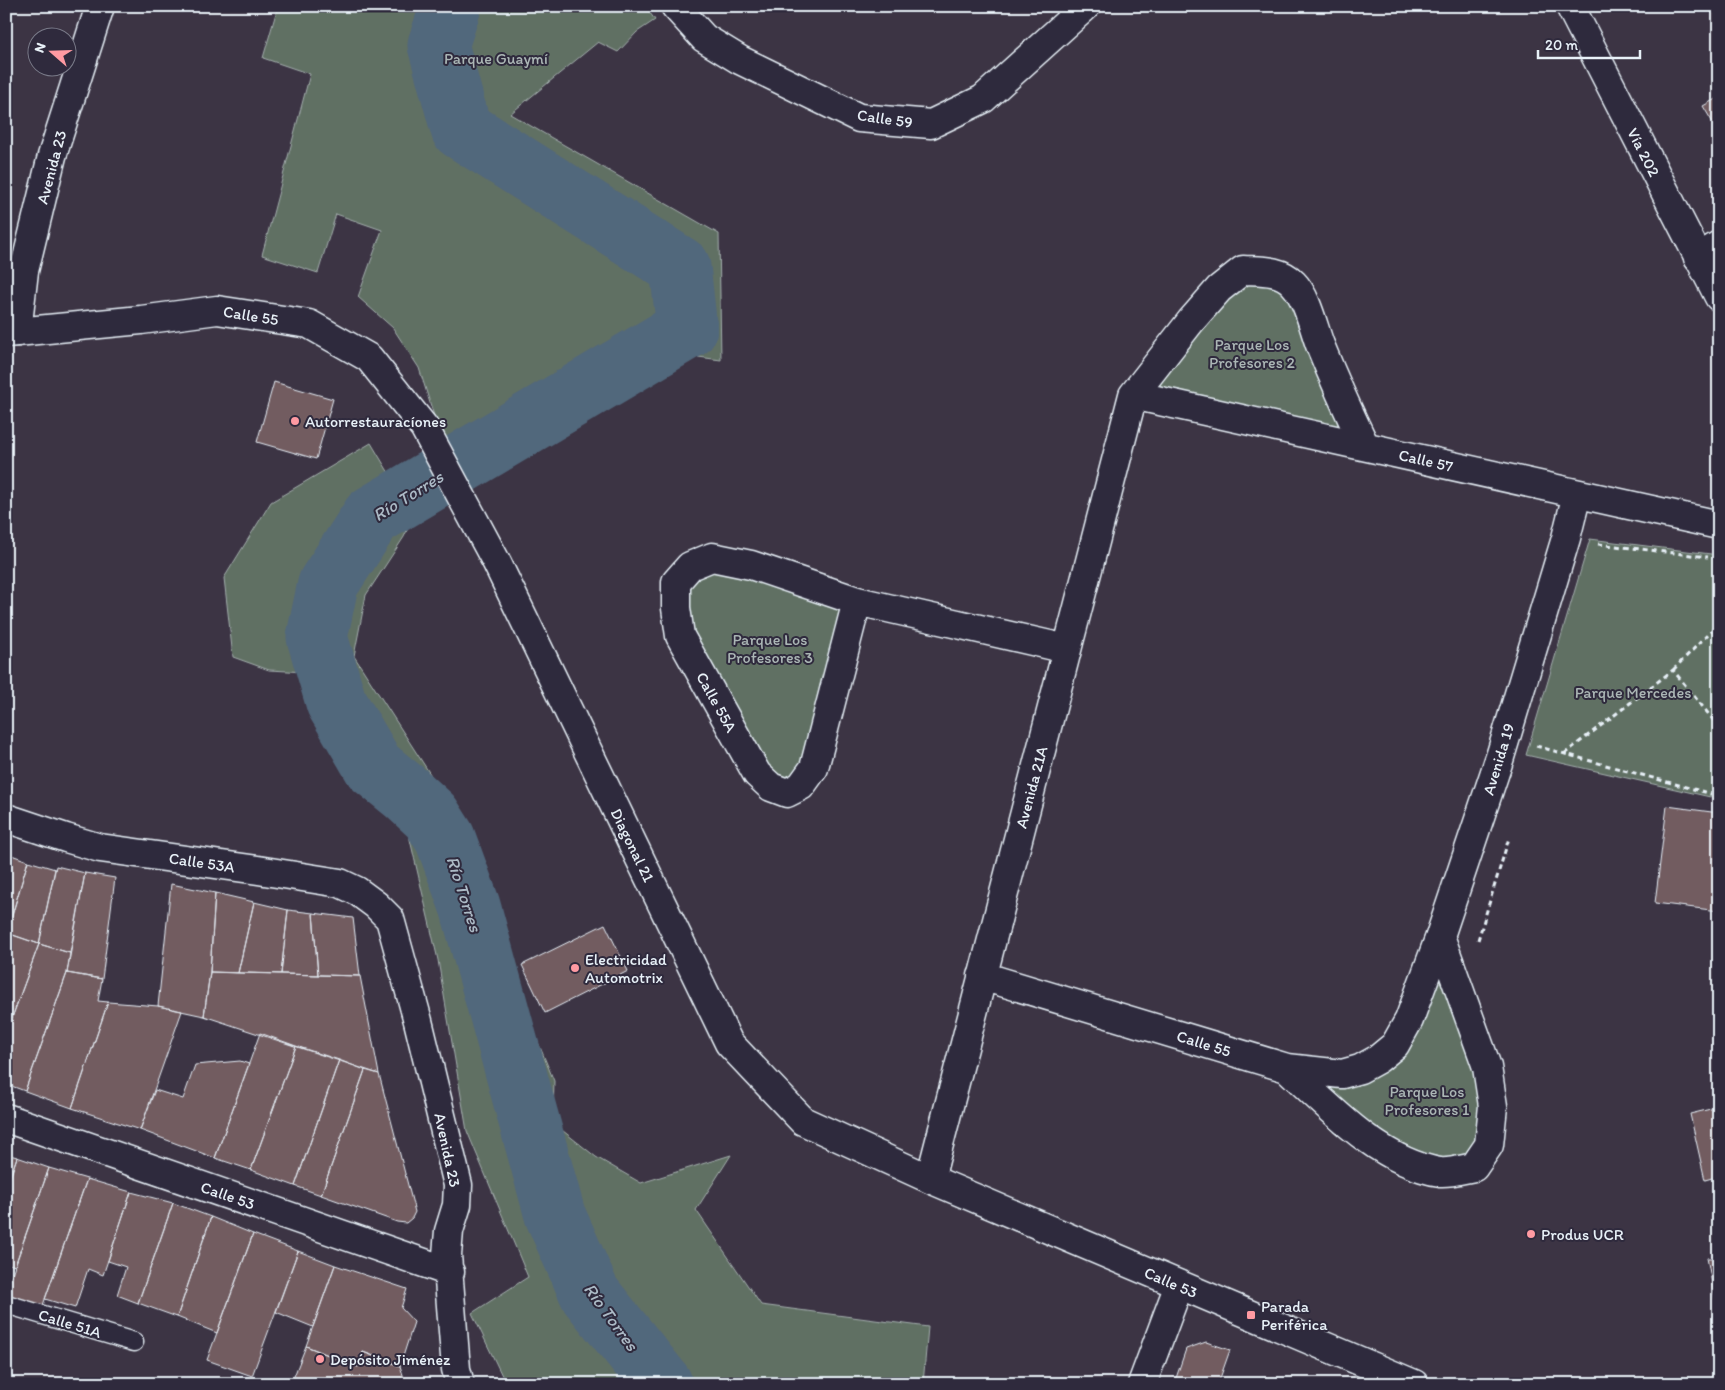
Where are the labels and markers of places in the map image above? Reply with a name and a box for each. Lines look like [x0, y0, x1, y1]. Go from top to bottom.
place label: Autorrestauracíones [305, 412, 446, 431]
marker: Autorrestauracíones [289, 415, 301, 427]
place label: Electricidad Automotrix [585, 950, 667, 987]
marker: Electricidad Automotrix [569, 962, 581, 974]
place label: Produs UCR [1541, 1225, 1624, 1244]
marker: Produs UCR [1525, 1228, 1537, 1240]
place label: Parada Periférica [1261, 1297, 1328, 1334]
marker: Parada Periférica [1245, 1309, 1257, 1321]
place label: Depósito Jiménez [330, 1350, 451, 1369]
marker: Depósito Jiménez [314, 1353, 326, 1365]

